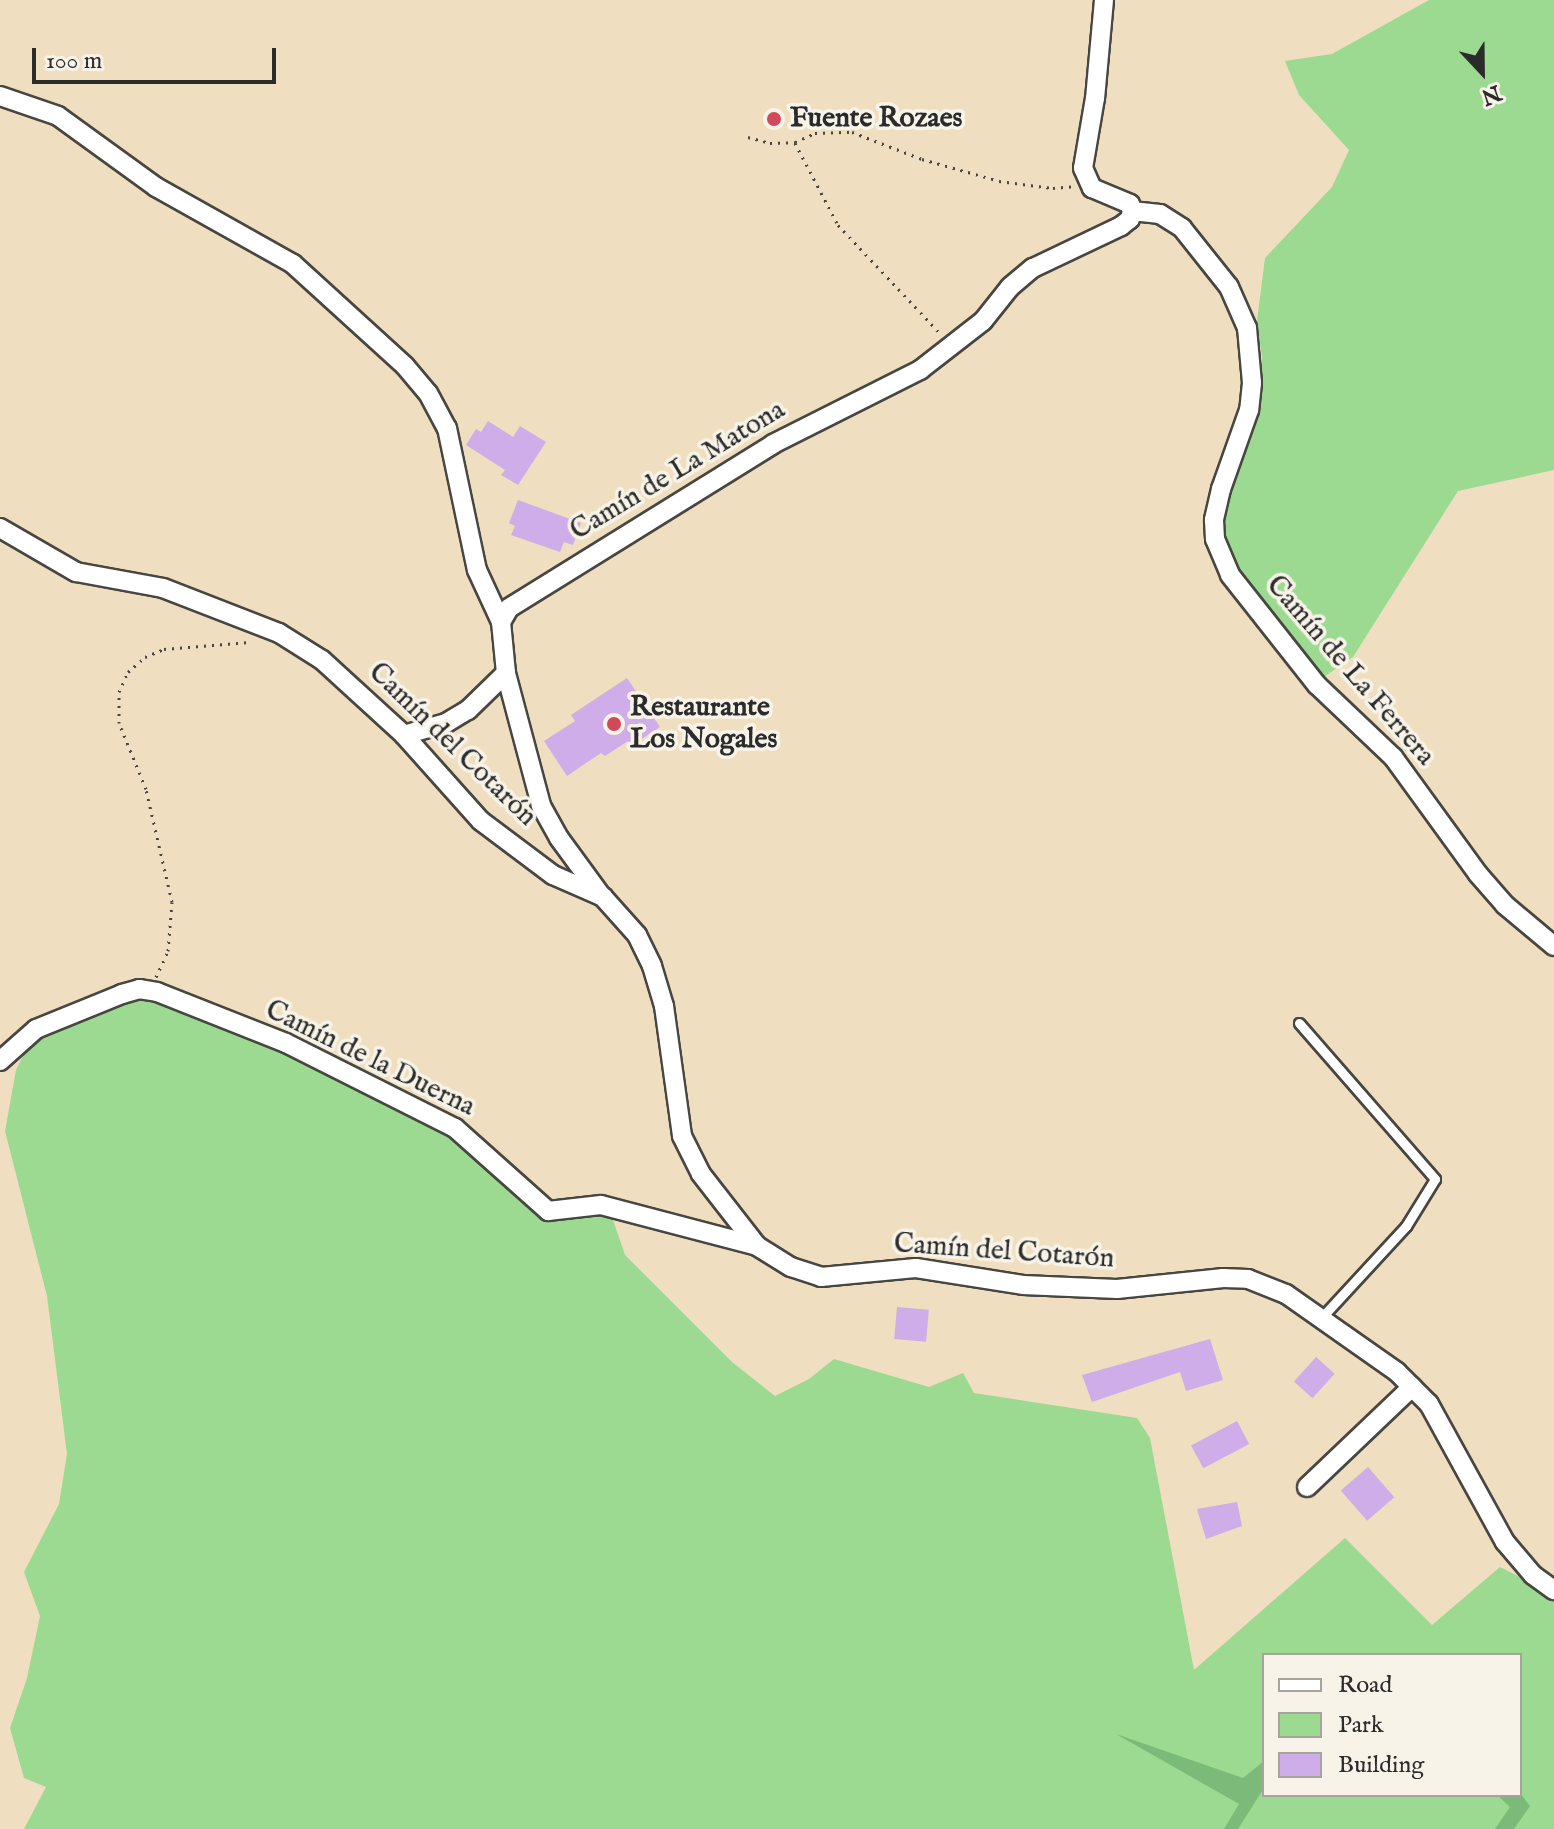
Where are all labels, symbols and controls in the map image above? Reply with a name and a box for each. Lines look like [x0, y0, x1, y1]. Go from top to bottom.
scale bar [36, 32, 280, 82]
north arrow [1442, 32, 1522, 112]
text: 100 m [46, 46, 102, 77]
text: N [1477, 78, 1505, 111]
place label: Fuente Rozaes [790, 102, 962, 136]
marker: Fuente Rozaes [765, 110, 783, 128]
street label: Camín de La Matona [565, 394, 791, 548]
street label: Camín de La Ferrera [1258, 569, 1442, 773]
street label: Camín del Cotarón [361, 656, 543, 834]
place label: Restaurante Los Nogales [630, 691, 777, 757]
marker: Restaurante Los Nogales [605, 715, 623, 733]
street label: Camín de la Duerna [260, 994, 480, 1124]
street label: Camín del Cotarón [893, 1228, 1115, 1276]
legend [1262, 1653, 1522, 1797]
text: Road [1338, 1670, 1392, 1701]
text: Park [1338, 1710, 1384, 1741]
text: Building [1338, 1750, 1424, 1781]

